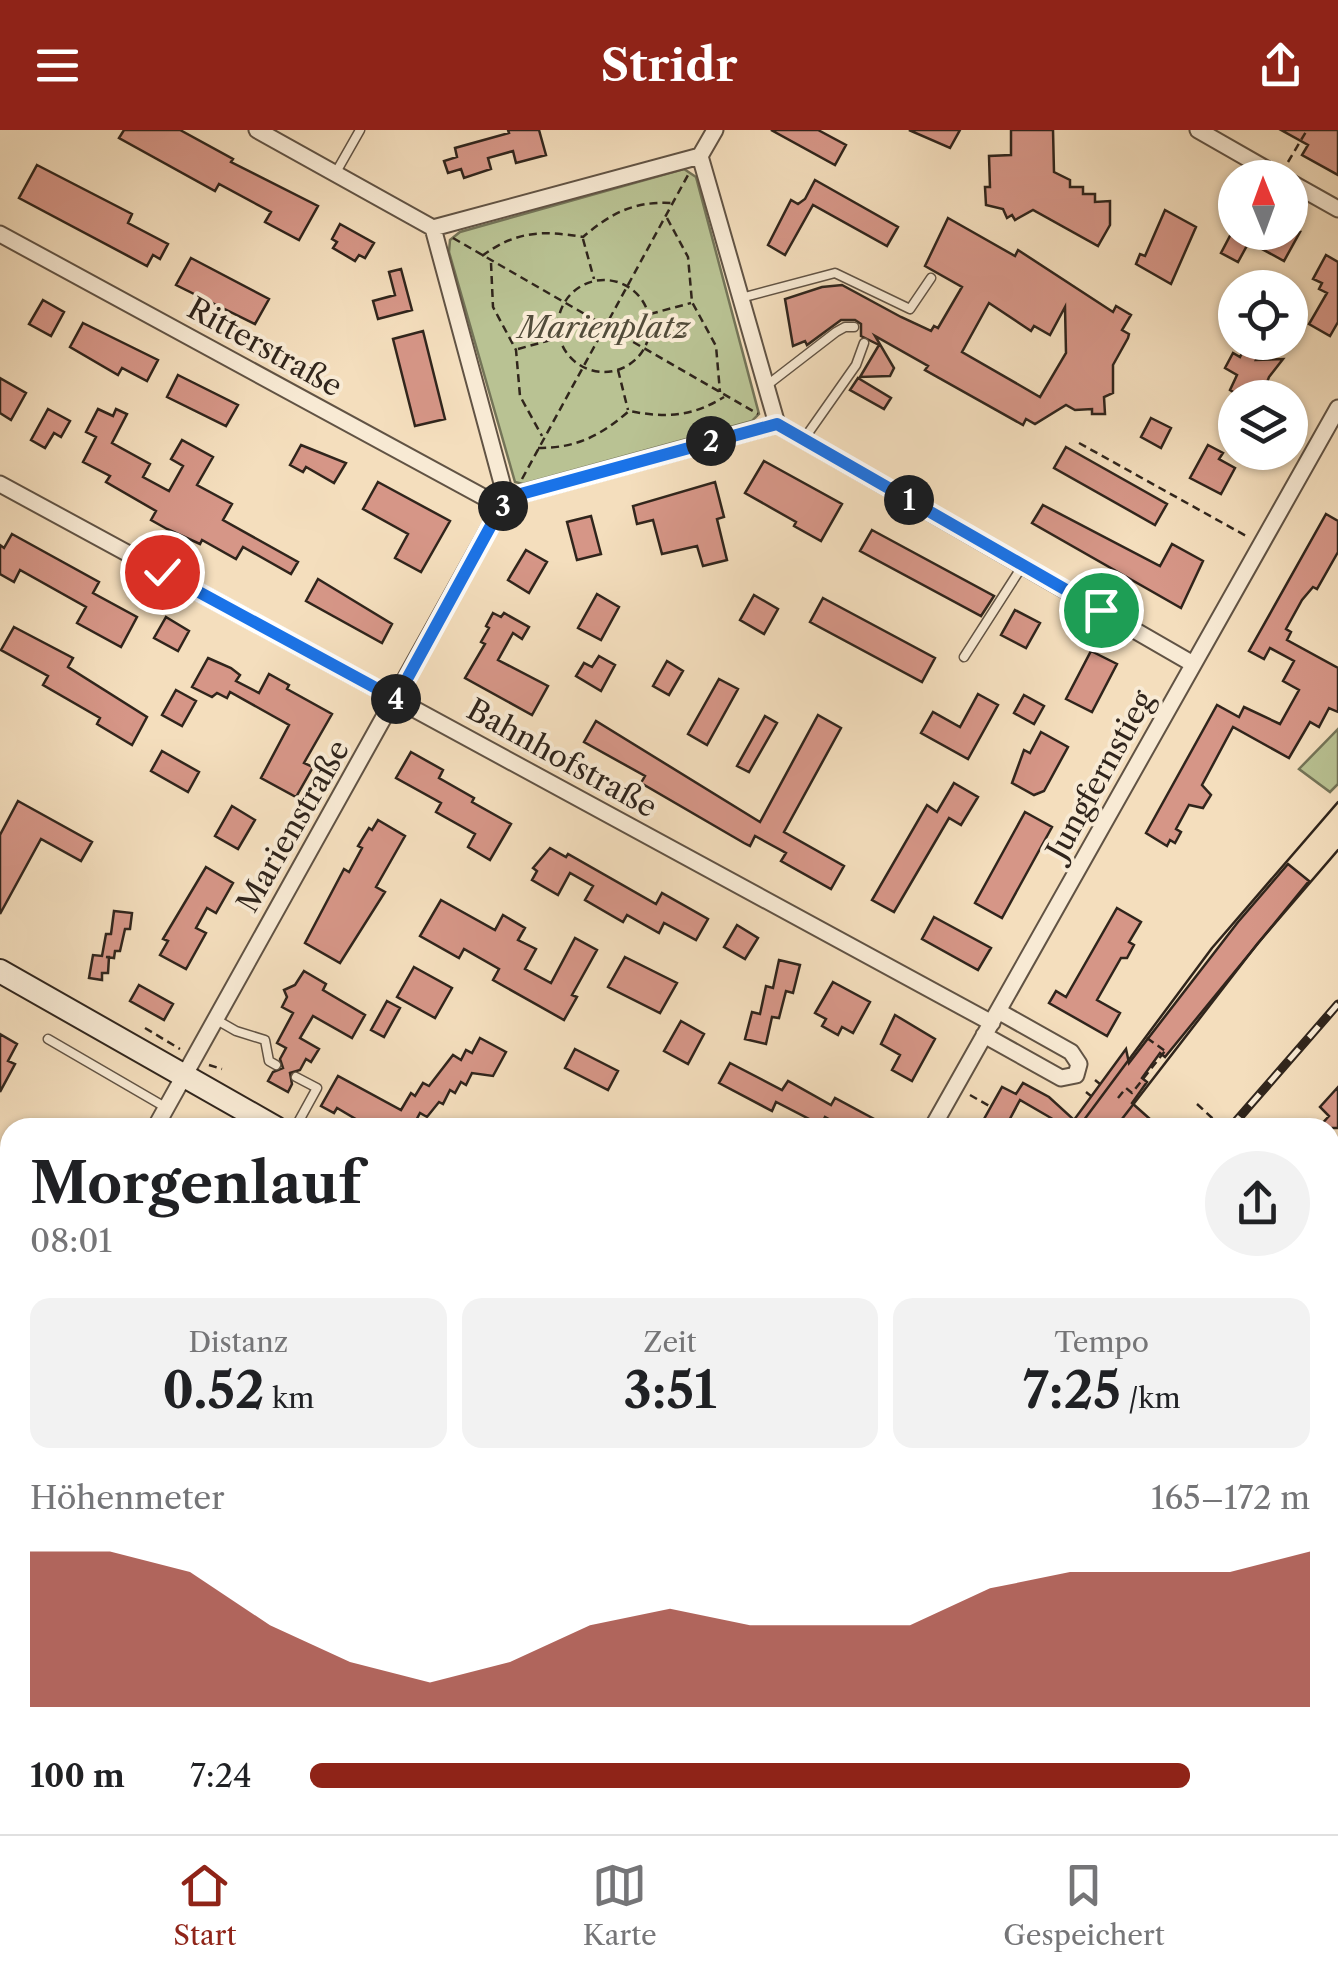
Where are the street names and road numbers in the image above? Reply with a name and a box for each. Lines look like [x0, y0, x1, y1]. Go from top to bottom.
street label: Ritterstraße [181, 289, 349, 405]
street label: Jungfernstieg [1036, 684, 1162, 869]
street label: Bahnhofstraße [461, 691, 663, 825]
street label: Marienstraße [229, 733, 357, 919]

